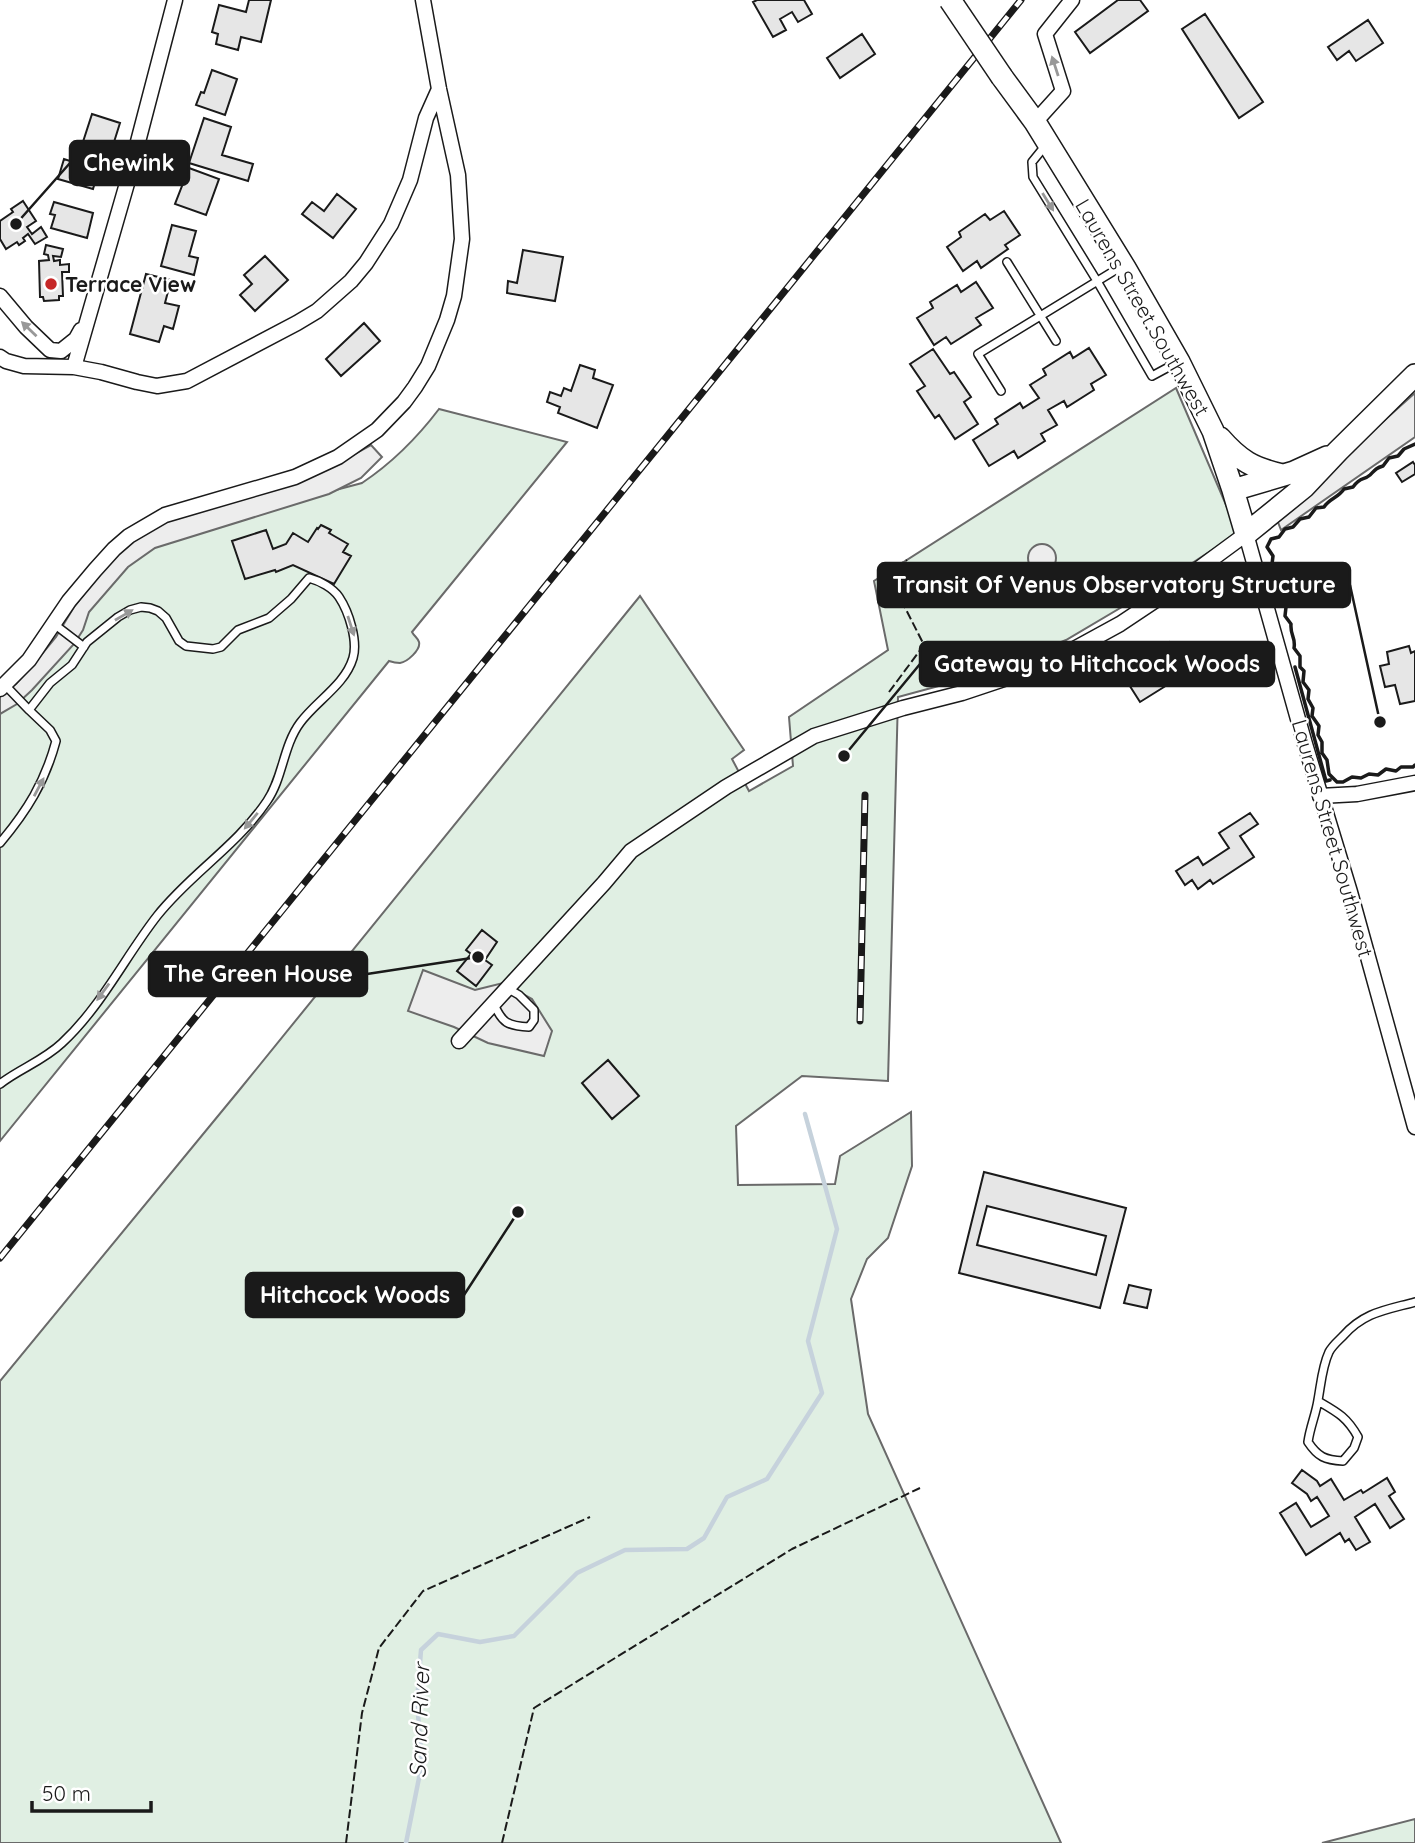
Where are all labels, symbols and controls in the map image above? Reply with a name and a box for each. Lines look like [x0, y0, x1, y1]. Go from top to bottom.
one-way arrow [1050, 56, 1060, 77]
callout: Chewink [70, 141, 189, 185]
text: Chewink [83, 148, 175, 177]
one-way arrow [1041, 192, 1054, 211]
street label: Laurens Street Southwest [1070, 194, 1216, 420]
place label: Terrace View [65, 271, 196, 297]
marker: Terrace View [43, 276, 59, 292]
one-way arrow [21, 321, 38, 337]
callout: Transit Of Venus Observatory Structure [878, 563, 1350, 607]
text: Transit Of Venus Observatory Structure [892, 570, 1336, 599]
one-way arrow [114, 609, 133, 621]
one-way arrow [346, 616, 356, 637]
callout: Gateway to Hitchcock Woods [920, 642, 1274, 686]
text: Gateway to Hitchcock Woods [934, 649, 1260, 678]
street label: Laurens Street Southwest [1287, 716, 1379, 960]
one-way arrow [33, 777, 45, 797]
one-way arrow [244, 811, 259, 829]
callout: The Green House [149, 952, 367, 996]
text: The Green House [163, 959, 353, 988]
one-way arrow [97, 983, 111, 1001]
callout: Hitchcock Woods [246, 1273, 464, 1317]
text: Hitchcock Woods [260, 1280, 450, 1309]
water label: Sand River [403, 1660, 436, 1779]
scale bar [32, 1770, 150, 1814]
text: 50 m [42, 1780, 91, 1806]

